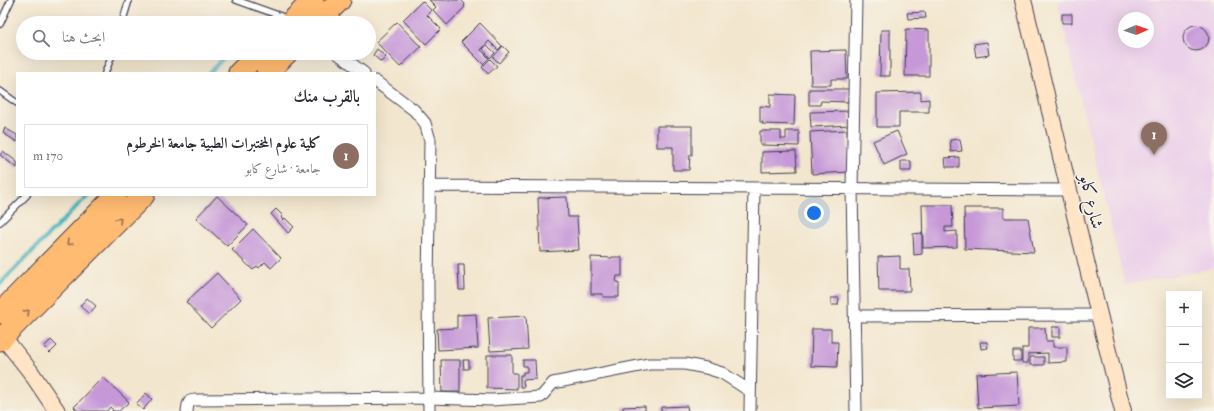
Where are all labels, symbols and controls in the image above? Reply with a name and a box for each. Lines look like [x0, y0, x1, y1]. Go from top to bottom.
north arrow [1118, 12, 1154, 48]
search box [16, 16, 376, 60]
icon: search [30, 27, 52, 49]
text: ابحث هنا [62, 28, 105, 47]
text: بالقرب منك [294, 86, 360, 107]
pin: 1 [1141, 122, 1167, 155]
text: كلية علوم المختبرات الطبية جامعة الخرطوم [126, 134, 321, 153]
text: 170 m [33, 148, 63, 164]
text: 1 [344, 148, 348, 164]
text: جامعة · شارع كابو [245, 161, 321, 177]
street label: شارع كابو [1072, 170, 1108, 231]
your location [804, 203, 824, 223]
one-way arrow [114, 217, 122, 225]
one-way arrow [66, 238, 74, 246]
map controls [1166, 291, 1202, 399]
button: + [1166, 291, 1202, 327]
one-way arrow [22, 309, 30, 317]
button: − [1166, 327, 1202, 363]
button: layers [1166, 363, 1202, 399]

